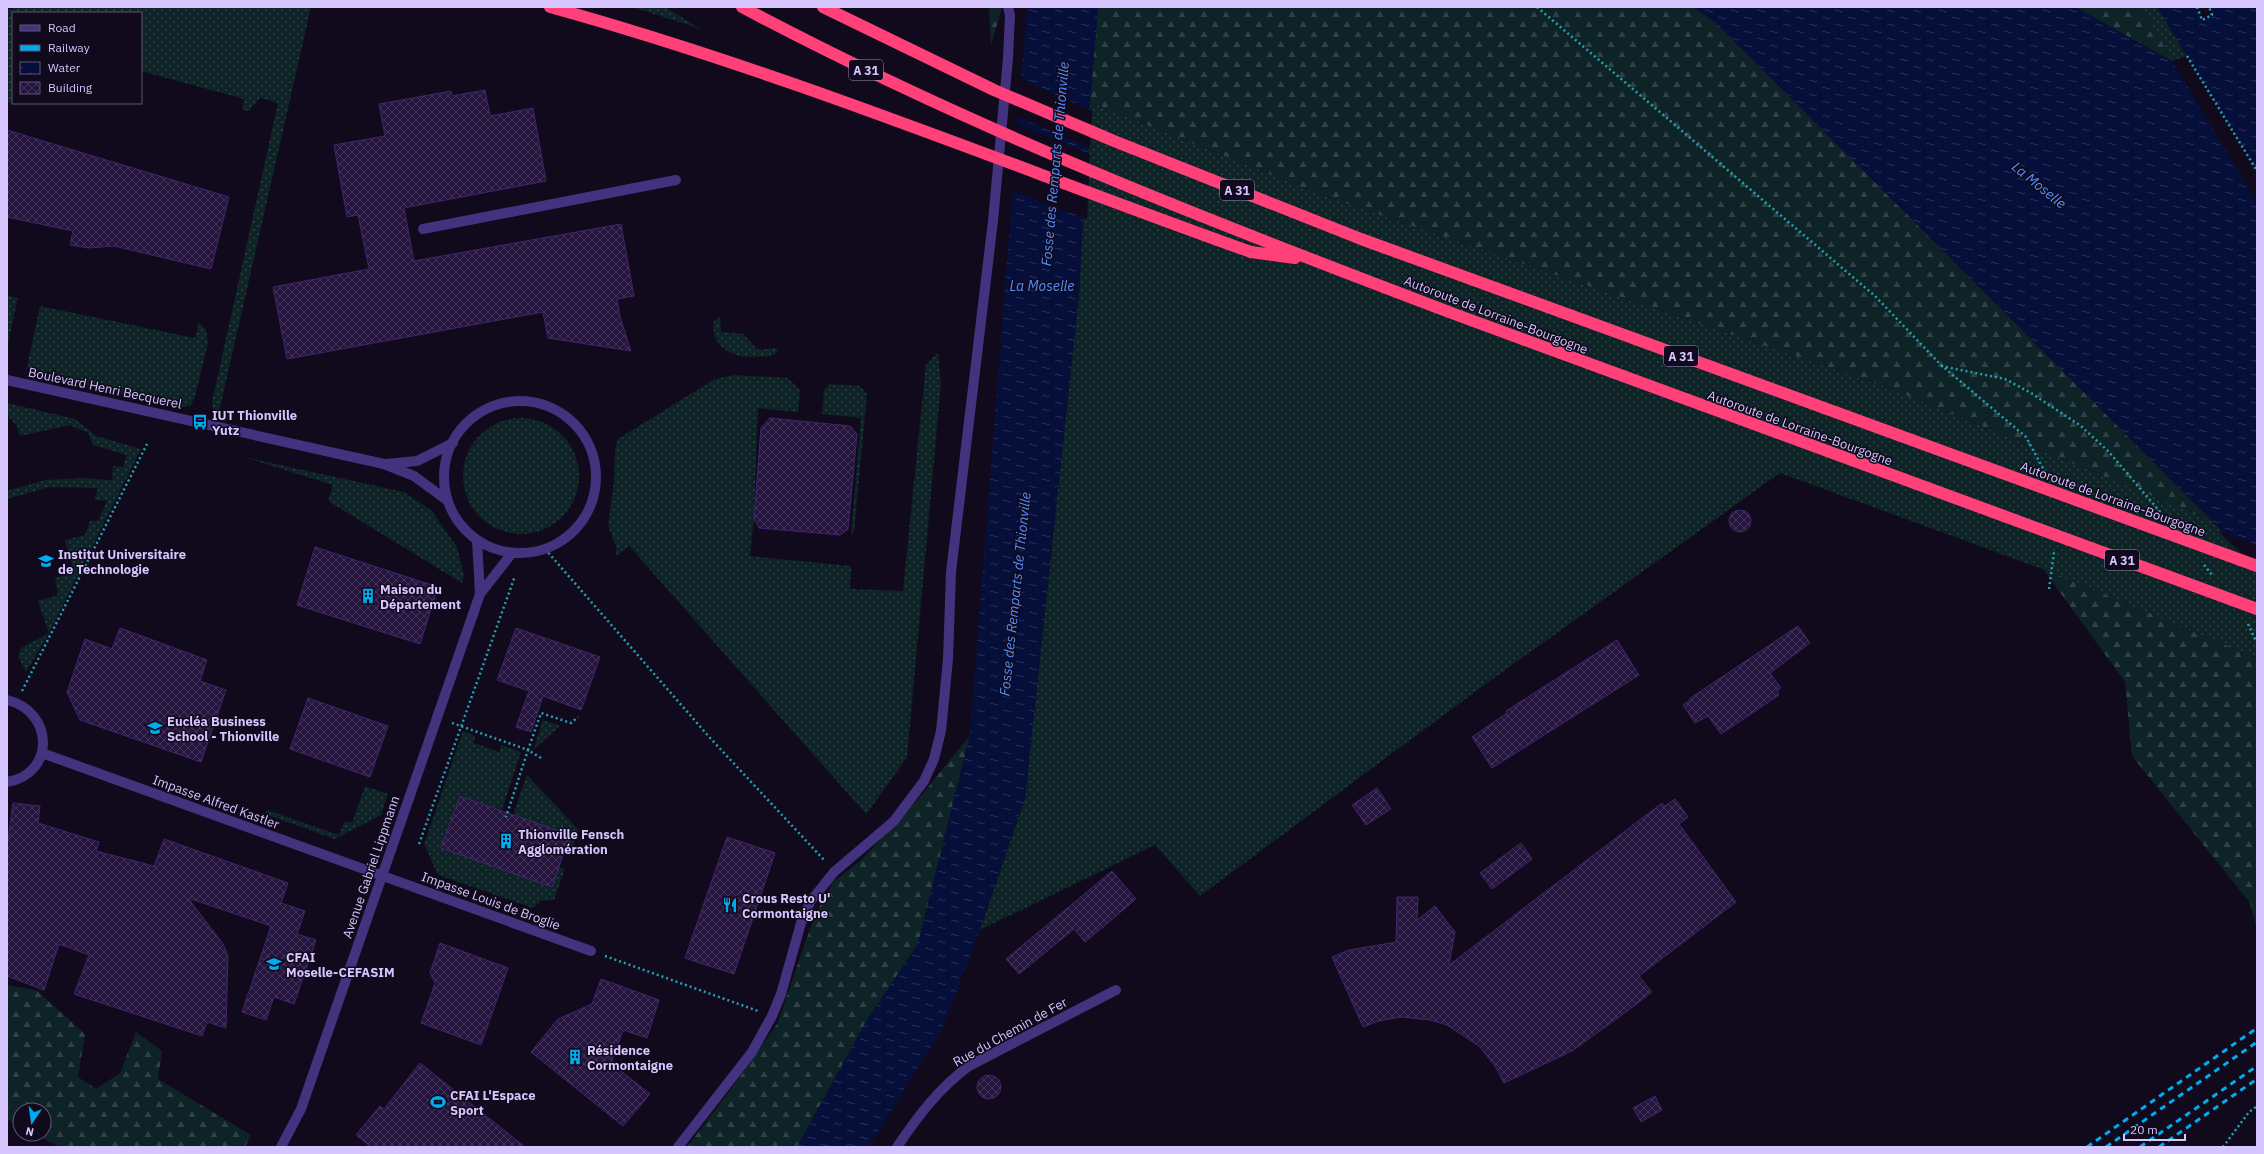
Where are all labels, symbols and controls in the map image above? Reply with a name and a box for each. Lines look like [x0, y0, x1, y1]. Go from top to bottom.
legend [12, 12, 142, 104]
text: Road [48, 20, 76, 35]
text: Railway [48, 40, 90, 55]
text: Water [48, 60, 81, 75]
road number: A 31 [849, 60, 883, 80]
water label: Fosse des Remparts de Thionville [1037, 61, 1073, 267]
text: Building [48, 80, 93, 95]
water label: La Moselle [2008, 158, 2070, 212]
road number: A 31 [1220, 180, 1254, 200]
street label: Autoroute de Lorraine-Bourgogne [1402, 272, 1590, 358]
water label: La Moselle [1010, 277, 1074, 295]
road number: A 31 [1664, 346, 1698, 366]
street label: Boulevard Henri Becquerel [27, 363, 184, 413]
street label: Autoroute de Lorraine-Bourgogne [1705, 387, 1895, 469]
place label: IUT Thionville Yutz [212, 407, 297, 439]
bus stop icon: IUT Thionville Yutz [191, 413, 209, 431]
street label: Autoroute de Lorraine-Bourgogne [2018, 458, 2208, 540]
water label: Fosse des Remparts de Thionville [995, 491, 1035, 697]
place label: Institut Universitaire de Technologie [58, 546, 186, 578]
road number: A 31 [2105, 550, 2139, 570]
school or university icon: Institut Universitaire de Technologie [37, 552, 55, 570]
place label: Maison du Département [380, 581, 461, 613]
building icon: Maison du Département [359, 587, 377, 605]
place label: Eucléa Business School - Thionville [167, 713, 279, 745]
school or university icon: Eucléa Business School - Thionville [146, 719, 164, 737]
street label: Impasse Alfred Kastler [150, 771, 282, 833]
street label: Avenue Gabriel Lippmann [339, 793, 403, 941]
place label: Thionville Fensch Agglomération [518, 826, 624, 858]
building icon: Thionville Fensch Agglomération [497, 832, 515, 850]
street label: Impasse Louis de Broglie [419, 868, 563, 934]
place label: Crous Resto U' Cormontaigne [742, 890, 831, 922]
restaurant icon: Crous Resto U' Cormontaigne [721, 896, 739, 914]
place label: CFAI Moselle-CEFASIM [286, 949, 395, 981]
school or university icon: CFAI Moselle-CEFASIM [265, 955, 283, 973]
street label: Rue du Chemin de Fer [950, 993, 1070, 1070]
place label: Résidence Cormontaigne [587, 1042, 673, 1074]
building icon: Résidence Cormontaigne [566, 1048, 584, 1066]
place label: CFAI L'Espace Sport [450, 1087, 535, 1119]
sports icon: CFAI L'Espace Sport [429, 1093, 447, 1111]
north arrow [12, 1102, 52, 1142]
scale bar [2124, 1116, 2185, 1142]
text: 20 m [2130, 1122, 2158, 1137]
text: N [24, 1124, 35, 1139]

